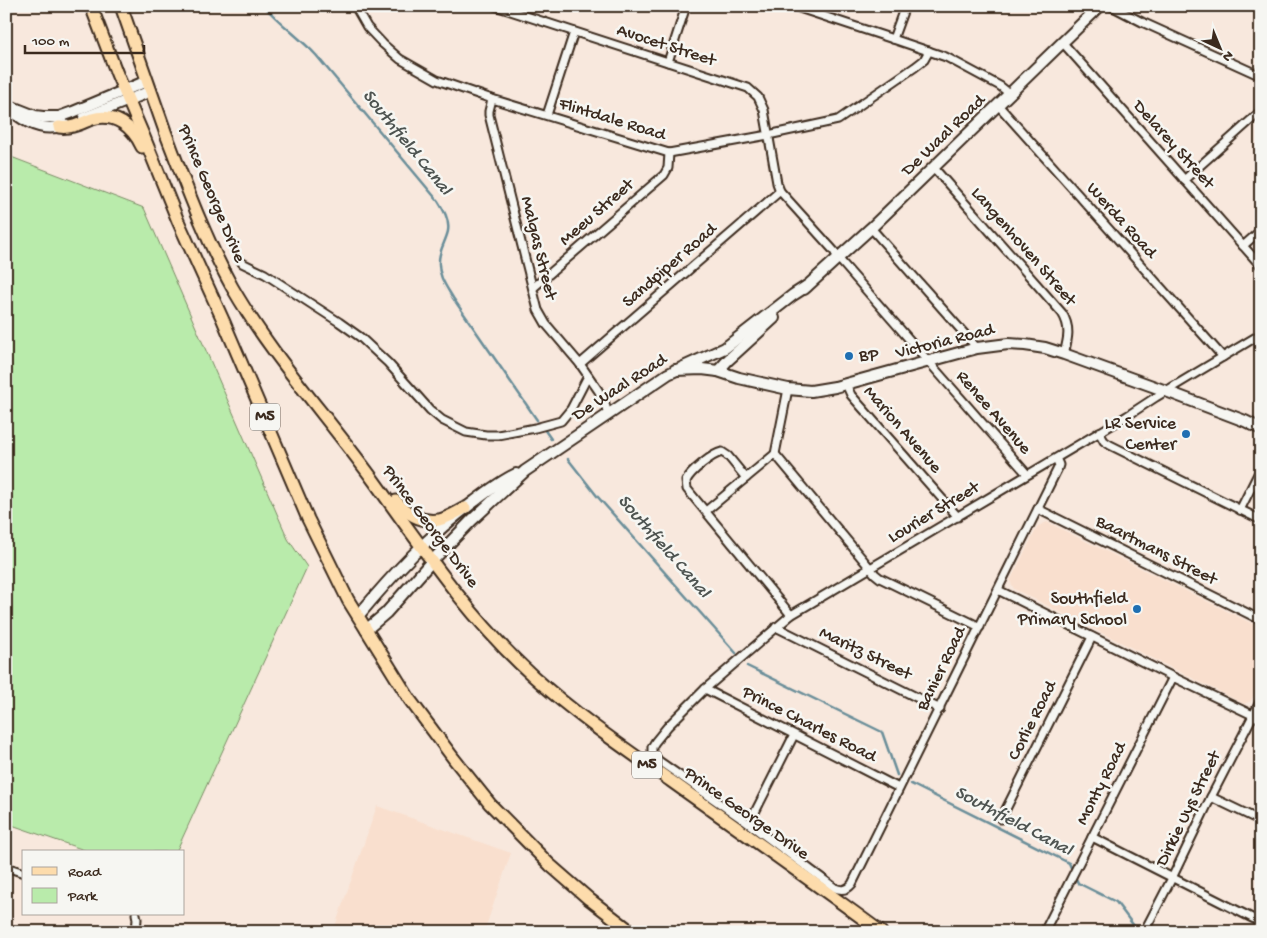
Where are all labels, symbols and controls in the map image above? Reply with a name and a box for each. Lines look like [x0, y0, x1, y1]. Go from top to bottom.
street label: Avocet Street [614, 20, 720, 72]
scale bar [25, 22, 144, 54]
north arrow [1194, 22, 1244, 72]
text: 100 m [31, 33, 70, 51]
text: N [1218, 46, 1236, 65]
water label: Southfield Canal [356, 85, 457, 202]
street label: De Waal Road [897, 90, 991, 182]
street label: Flintdale Road [555, 94, 669, 147]
street label: Delarey Street [1127, 96, 1219, 195]
street label: Prince George Drive [172, 121, 250, 267]
street label: Meeu Street [555, 174, 640, 251]
street label: Werda Road [1081, 179, 1162, 264]
street label: Langenhoven Street [966, 183, 1081, 312]
street label: Malgas Street [515, 194, 561, 303]
street label: Sandpiper Road [618, 218, 723, 313]
street label: Victoria Road [893, 319, 998, 365]
place label: BP [858, 346, 879, 367]
street label: De Waal Road [568, 349, 672, 427]
marker: BP [843, 350, 855, 362]
street label: Renee Avenue [951, 367, 1036, 460]
street label: Marion Avenue [858, 382, 946, 479]
road number: M5 [250, 404, 280, 431]
place label: LR Service Center [1104, 414, 1178, 456]
marker: LR Service Center [1180, 428, 1192, 440]
street label: Prince George Drive [377, 461, 483, 593]
street label: Lourier Street [885, 477, 985, 548]
water label: Southfield Canal [612, 491, 715, 605]
street label: Baartmans Street [1091, 511, 1222, 591]
place label: Southfield Primary School [1017, 589, 1128, 631]
marker: Southfield Primary School [1131, 603, 1143, 615]
street label: Banier Road [912, 622, 972, 715]
street label: Maritz Street [815, 623, 916, 686]
street label: Corlie Road [1004, 677, 1063, 764]
street label: Prince Charles Road [738, 682, 881, 769]
street label: Monty Road [1072, 738, 1132, 829]
street label: Dirkie Uys Street [1152, 746, 1227, 871]
road number: M5 [632, 752, 662, 778]
street label: Prince George Drive [679, 762, 813, 865]
water label: Southfield Canal [950, 781, 1077, 863]
legend [22, 850, 185, 916]
text: Road [68, 864, 102, 882]
text: Park [67, 888, 98, 906]

